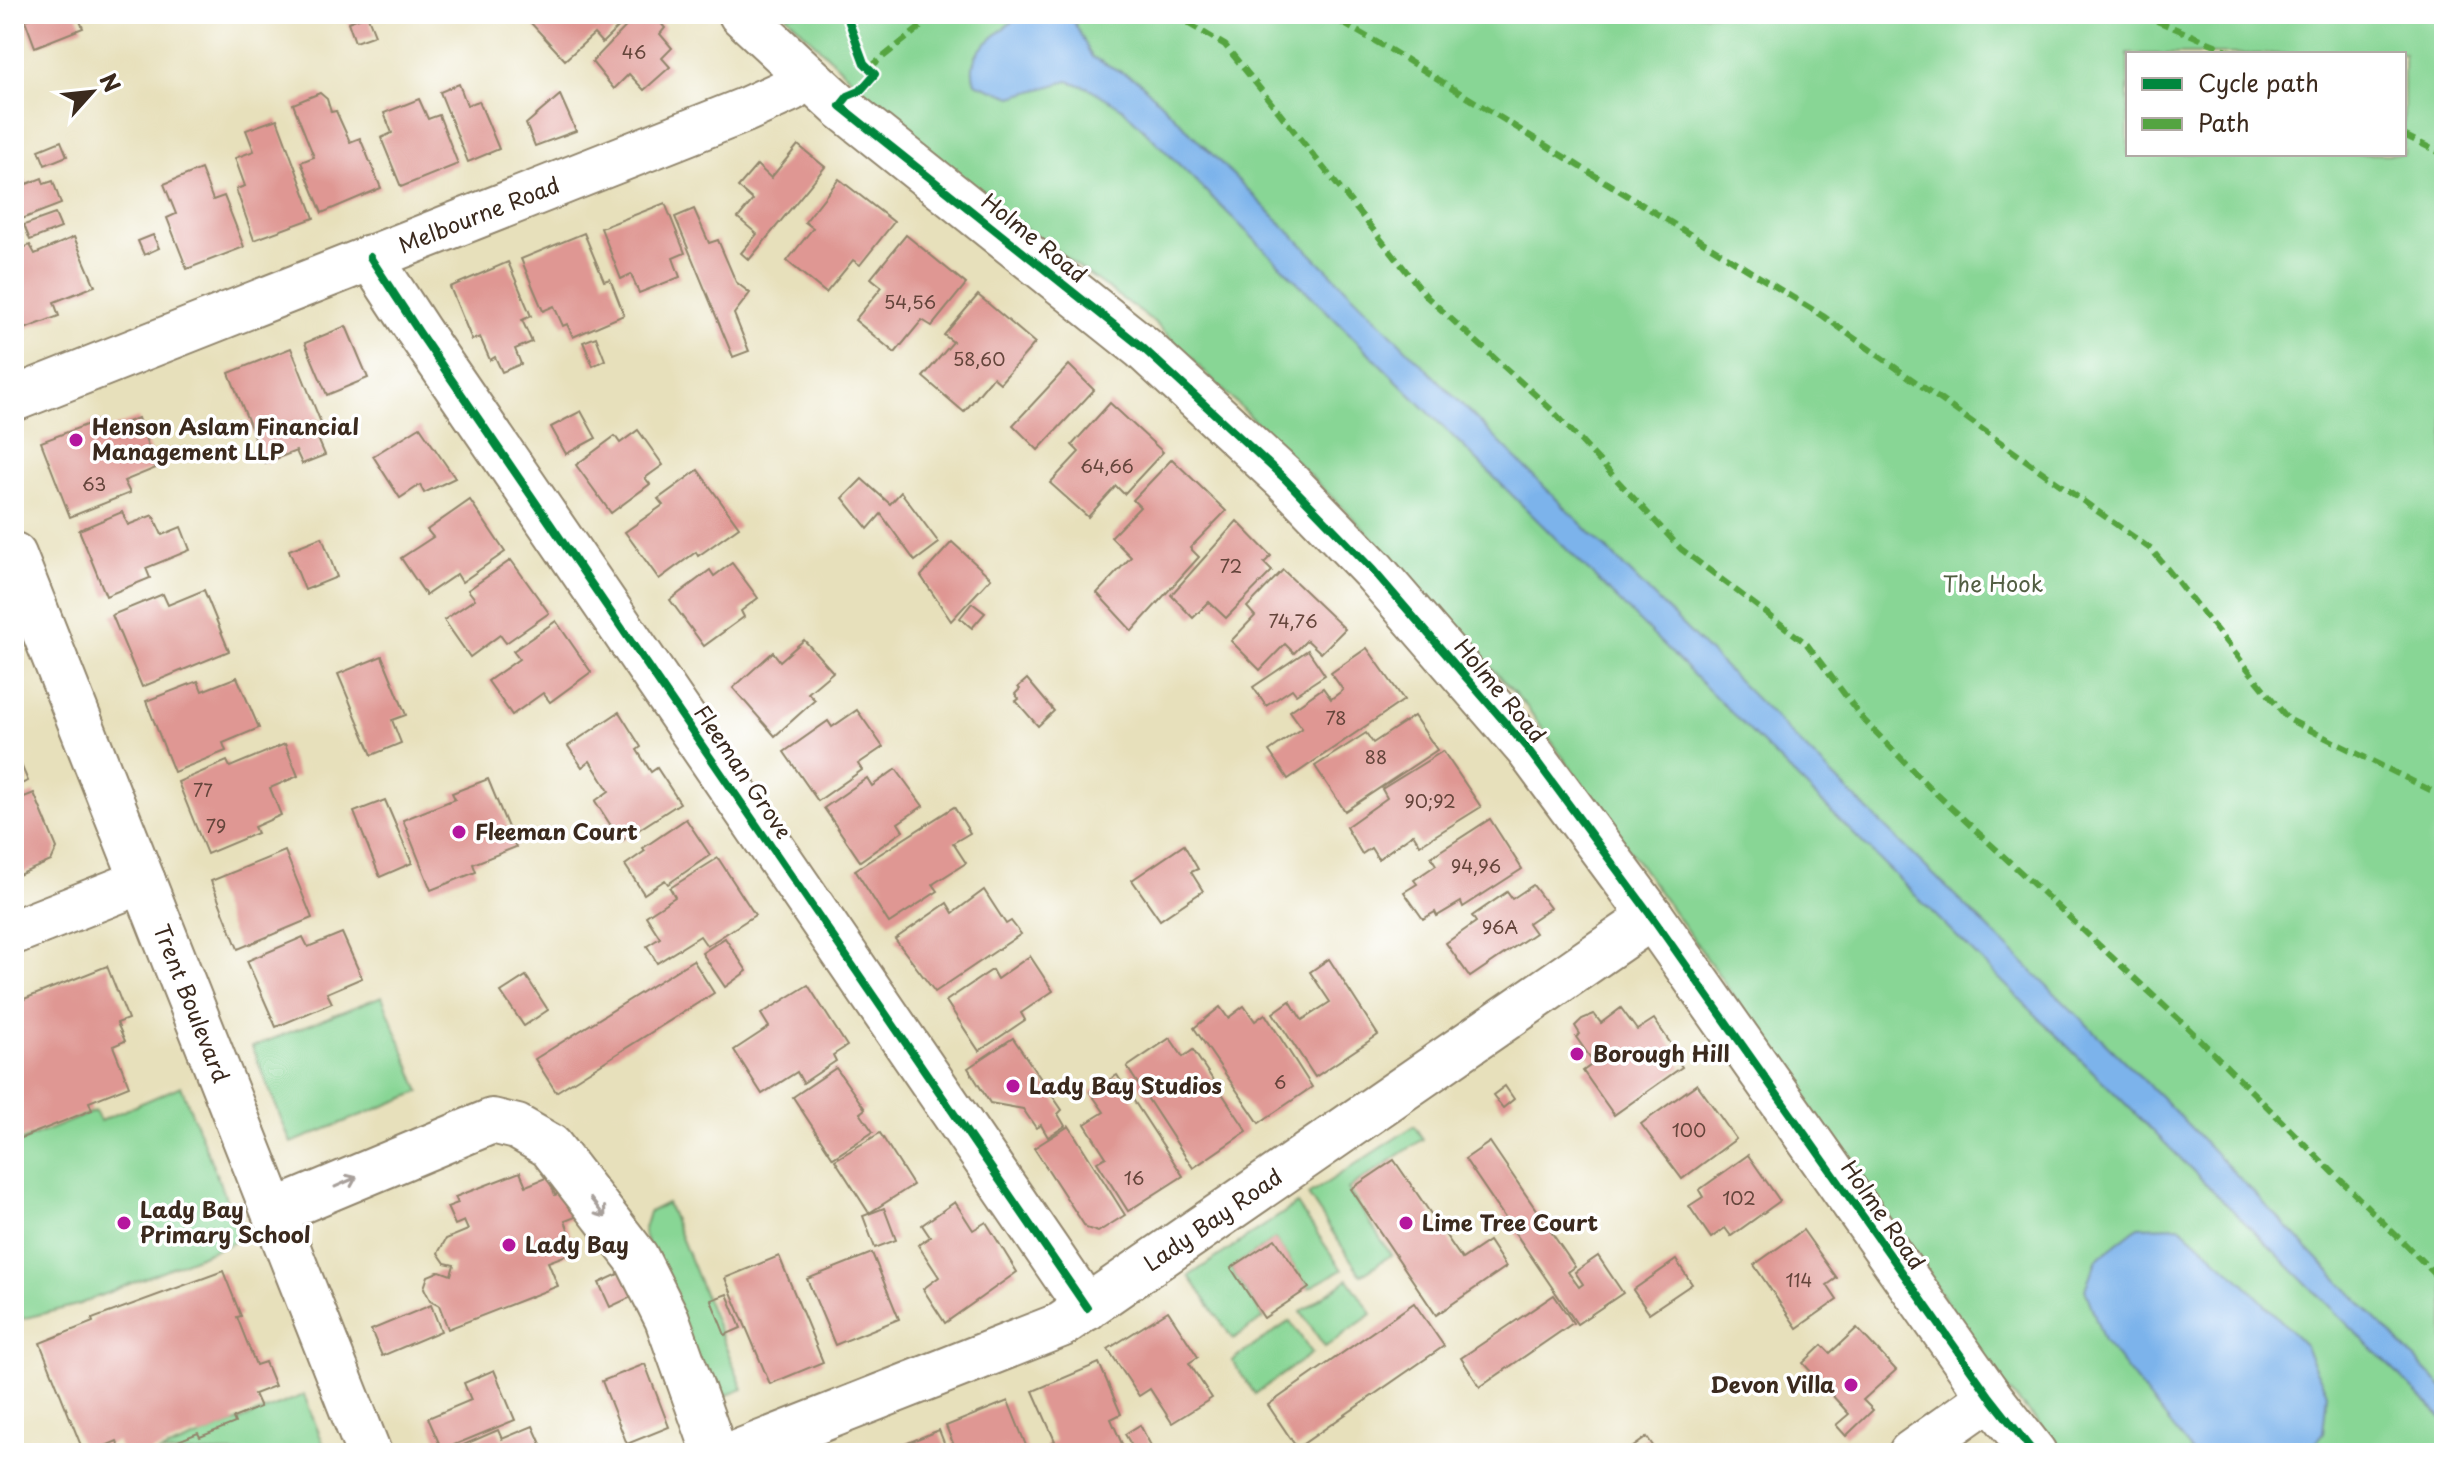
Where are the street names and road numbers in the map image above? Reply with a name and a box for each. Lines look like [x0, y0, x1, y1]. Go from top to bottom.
street label: Melbourne Road [393, 167, 564, 261]
street label: Holme Road [975, 184, 1095, 290]
street label: Holme Road [1448, 631, 1555, 749]
street label: Fleeman Grove [687, 698, 801, 845]
street label: Trent Boulevard [146, 919, 239, 1087]
street label: Holme Road [1834, 1153, 1934, 1276]
street label: Lady Bay Road [1136, 1159, 1288, 1278]

